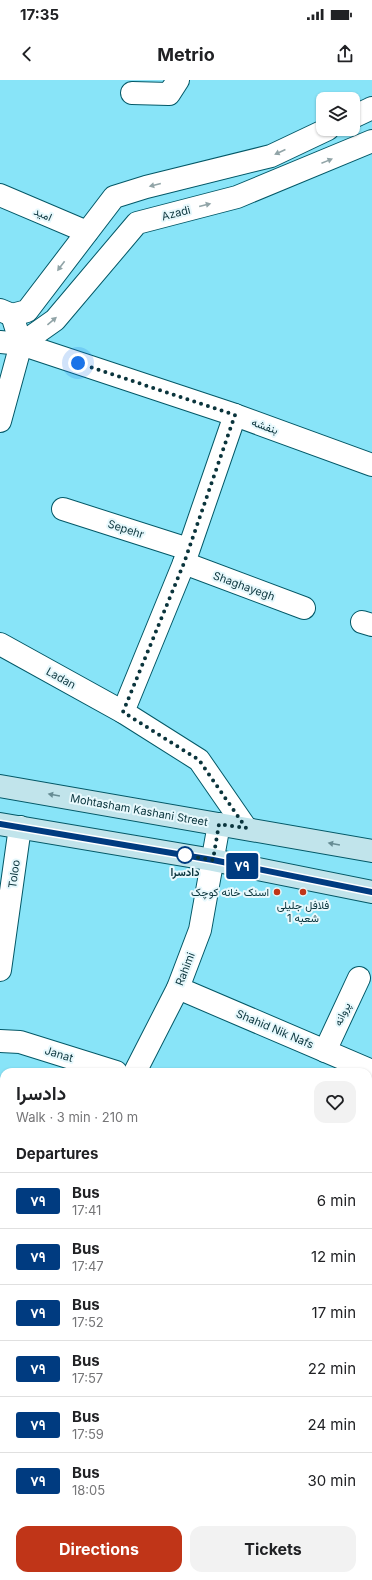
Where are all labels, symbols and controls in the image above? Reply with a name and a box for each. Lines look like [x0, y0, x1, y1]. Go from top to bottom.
text: 17:35 [20, 5, 59, 24]
icon: back [16, 43, 38, 65]
icon: share [334, 43, 356, 65]
text: Metrio [157, 44, 215, 65]
map controls [316, 92, 360, 136]
button: layers [316, 92, 360, 136]
one-way arrow [274, 149, 286, 155]
one-way arrow [322, 158, 334, 164]
one-way arrow [148, 182, 161, 188]
one-way arrow [199, 202, 212, 208]
street label: Azadi [160, 203, 192, 223]
street label: امید [32, 204, 54, 224]
one-way arrow [57, 261, 65, 272]
one-way arrow [47, 316, 58, 325]
your location [68, 353, 88, 373]
street label: بنفشه [250, 415, 280, 437]
street label: Sepehr [106, 517, 146, 541]
street label: Shaghayegh [211, 568, 277, 604]
street label: Ladan [44, 664, 78, 692]
street label: Mohtasham Kashani Street [69, 791, 209, 829]
one-way arrow [48, 792, 60, 798]
one-way arrow [328, 841, 340, 847]
marker: دادسرا [176, 846, 194, 864]
line badge: ۷۹ [224, 853, 260, 879]
text: ۷۹ [234, 857, 250, 874]
street label: Toloo [5, 858, 23, 889]
place label: دادسرا [170, 865, 200, 879]
place label: اسنک خانه کوچک [191, 885, 269, 900]
marker: اسنک خانه کوچک [272, 887, 282, 897]
marker: فلافل جلیلی شعبه 1 [298, 887, 308, 897]
place label: فلافل جلیلی شعبه 1 [277, 898, 329, 925]
street label: Rahimi [172, 950, 198, 988]
street label: پروانه [331, 1000, 354, 1028]
street label: Shahid Nik Nafs [234, 1006, 316, 1052]
street label: Janat [43, 1043, 75, 1065]
button: heart [314, 1081, 356, 1123]
text: دادسرا [16, 1082, 66, 1105]
text: Walk · 3 min · 210 m [16, 1109, 138, 1125]
text: Departures [16, 1144, 98, 1163]
text: Bus [72, 1183, 100, 1202]
text: 6 min [317, 1191, 356, 1210]
text: ۷۹ [30, 1192, 46, 1209]
text: 17:41 [72, 1202, 101, 1218]
text: Bus [72, 1239, 100, 1258]
text: 12 min [311, 1247, 356, 1266]
text: ۷۹ [30, 1248, 46, 1265]
text: 17:47 [72, 1258, 104, 1274]
text: Bus [72, 1295, 100, 1314]
text: 17 min [312, 1303, 356, 1322]
text: ۷۹ [30, 1304, 46, 1321]
text: 17:52 [72, 1314, 104, 1330]
text: Bus [72, 1351, 100, 1370]
text: 22 min [308, 1359, 356, 1378]
text: ۷۹ [30, 1360, 46, 1377]
text: 17:57 [72, 1370, 103, 1386]
text: Bus [72, 1407, 100, 1426]
text: 24 min [308, 1415, 356, 1434]
text: ۷۹ [30, 1416, 46, 1433]
text: 17:59 [72, 1426, 104, 1442]
text: Bus [72, 1463, 100, 1482]
text: 30 min [307, 1471, 356, 1490]
text: ۷۹ [30, 1472, 46, 1489]
text: 18:05 [72, 1482, 105, 1498]
button: Directions [16, 1526, 182, 1572]
button: Tickets [190, 1526, 356, 1572]

